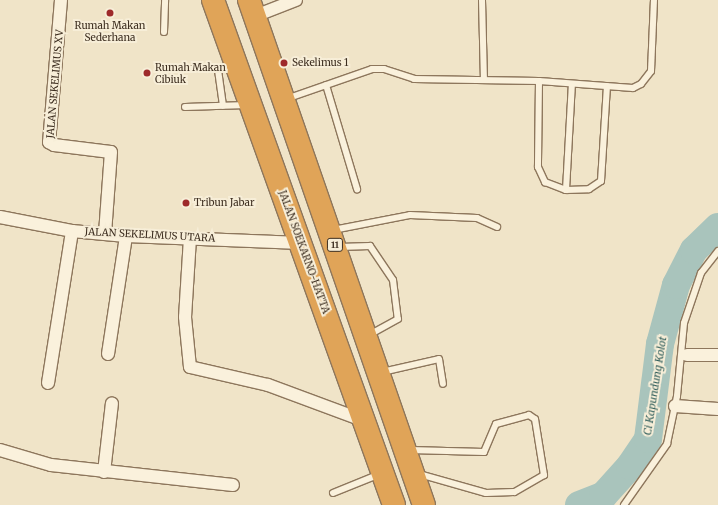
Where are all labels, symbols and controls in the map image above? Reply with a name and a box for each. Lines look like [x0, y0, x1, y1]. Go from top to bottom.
marker: Rumah Makan Sederhana [105, 8, 115, 18]
place label: Rumah Makan Sederhana [75, 19, 145, 42]
street label: JALAN SEKELIMUS XV [44, 29, 66, 139]
place label: Sekelimus 1 [292, 57, 349, 69]
marker: Sekelimus 1 [279, 58, 289, 68]
place label: Rumah Makan Cibiuk [155, 61, 226, 84]
marker: Rumah Makan Cibiuk [142, 68, 152, 78]
street label: JALAN SOEKARNO-HATTA [276, 189, 332, 315]
place label: Tribun Jabar [194, 197, 254, 209]
marker: Tribun Jabar [181, 198, 191, 208]
street label: JALAN SEKELIMUS UTARA [84, 226, 216, 244]
road number: 11 [326, 238, 344, 252]
water label: Ci Kapundung Kolot [641, 336, 669, 436]

